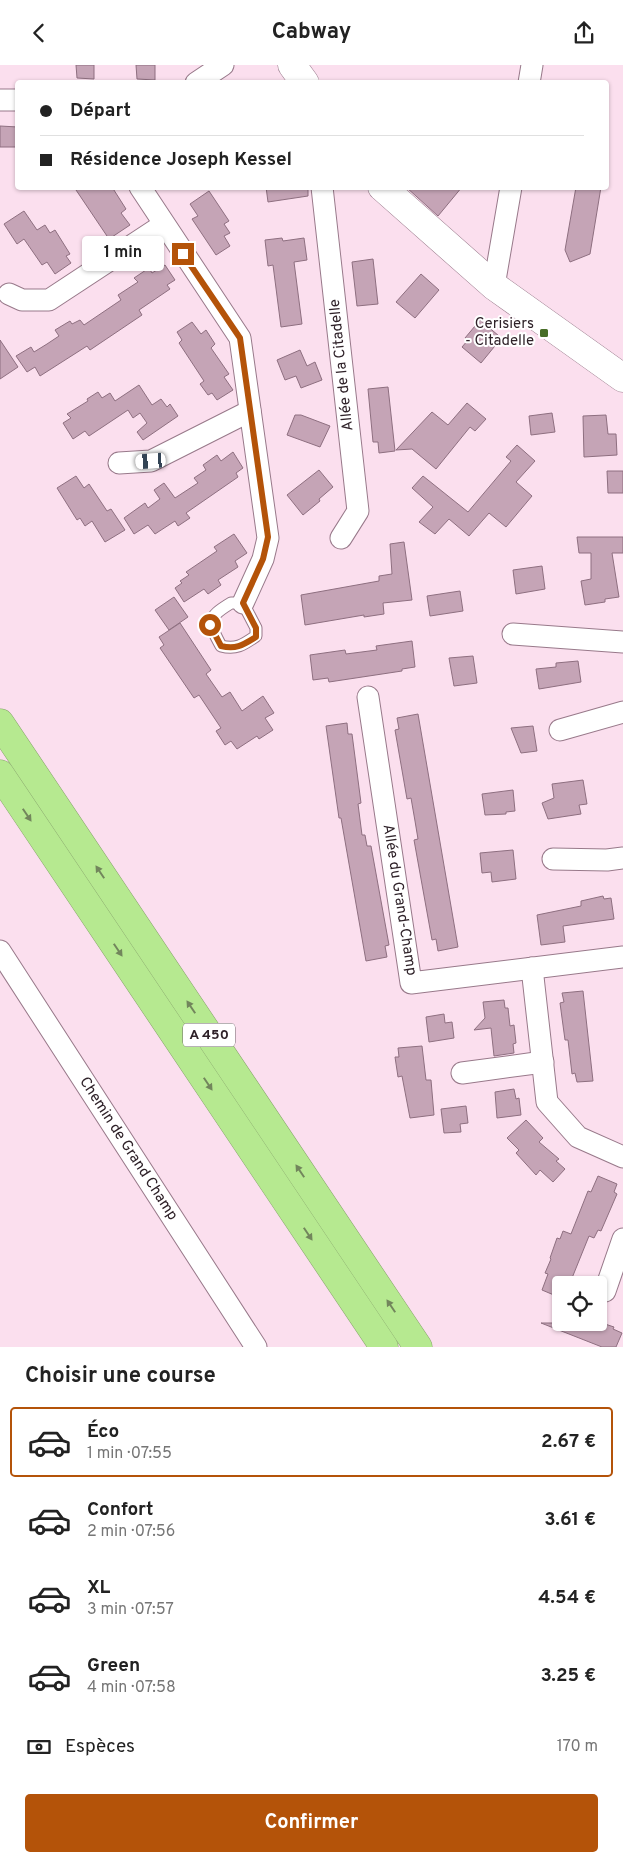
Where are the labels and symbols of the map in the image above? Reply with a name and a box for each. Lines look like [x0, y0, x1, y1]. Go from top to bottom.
callout: 1 min [83, 237, 166, 271]
route end [172, 243, 194, 265]
street label: Allée de la Citadelle [326, 298, 358, 432]
place label: Cerisiers - Citadelle [465, 315, 534, 351]
marker: Cerisiers - Citadelle [538, 327, 550, 339]
car [135, 452, 166, 470]
route start [199, 614, 221, 636]
one-way arrow [22, 808, 32, 821]
street label: Allée du Grand-Champ [378, 823, 420, 977]
one-way arrow [95, 866, 105, 879]
one-way arrow [113, 943, 122, 956]
one-way arrow [186, 1001, 195, 1014]
road number: A 450 [183, 1023, 235, 1047]
street label: Chemin de Grand Champ [74, 1074, 182, 1224]
one-way arrow [203, 1078, 213, 1091]
one-way arrow [296, 1165, 305, 1178]
one-way arrow [303, 1227, 313, 1241]
one-way arrow [386, 1300, 396, 1313]

